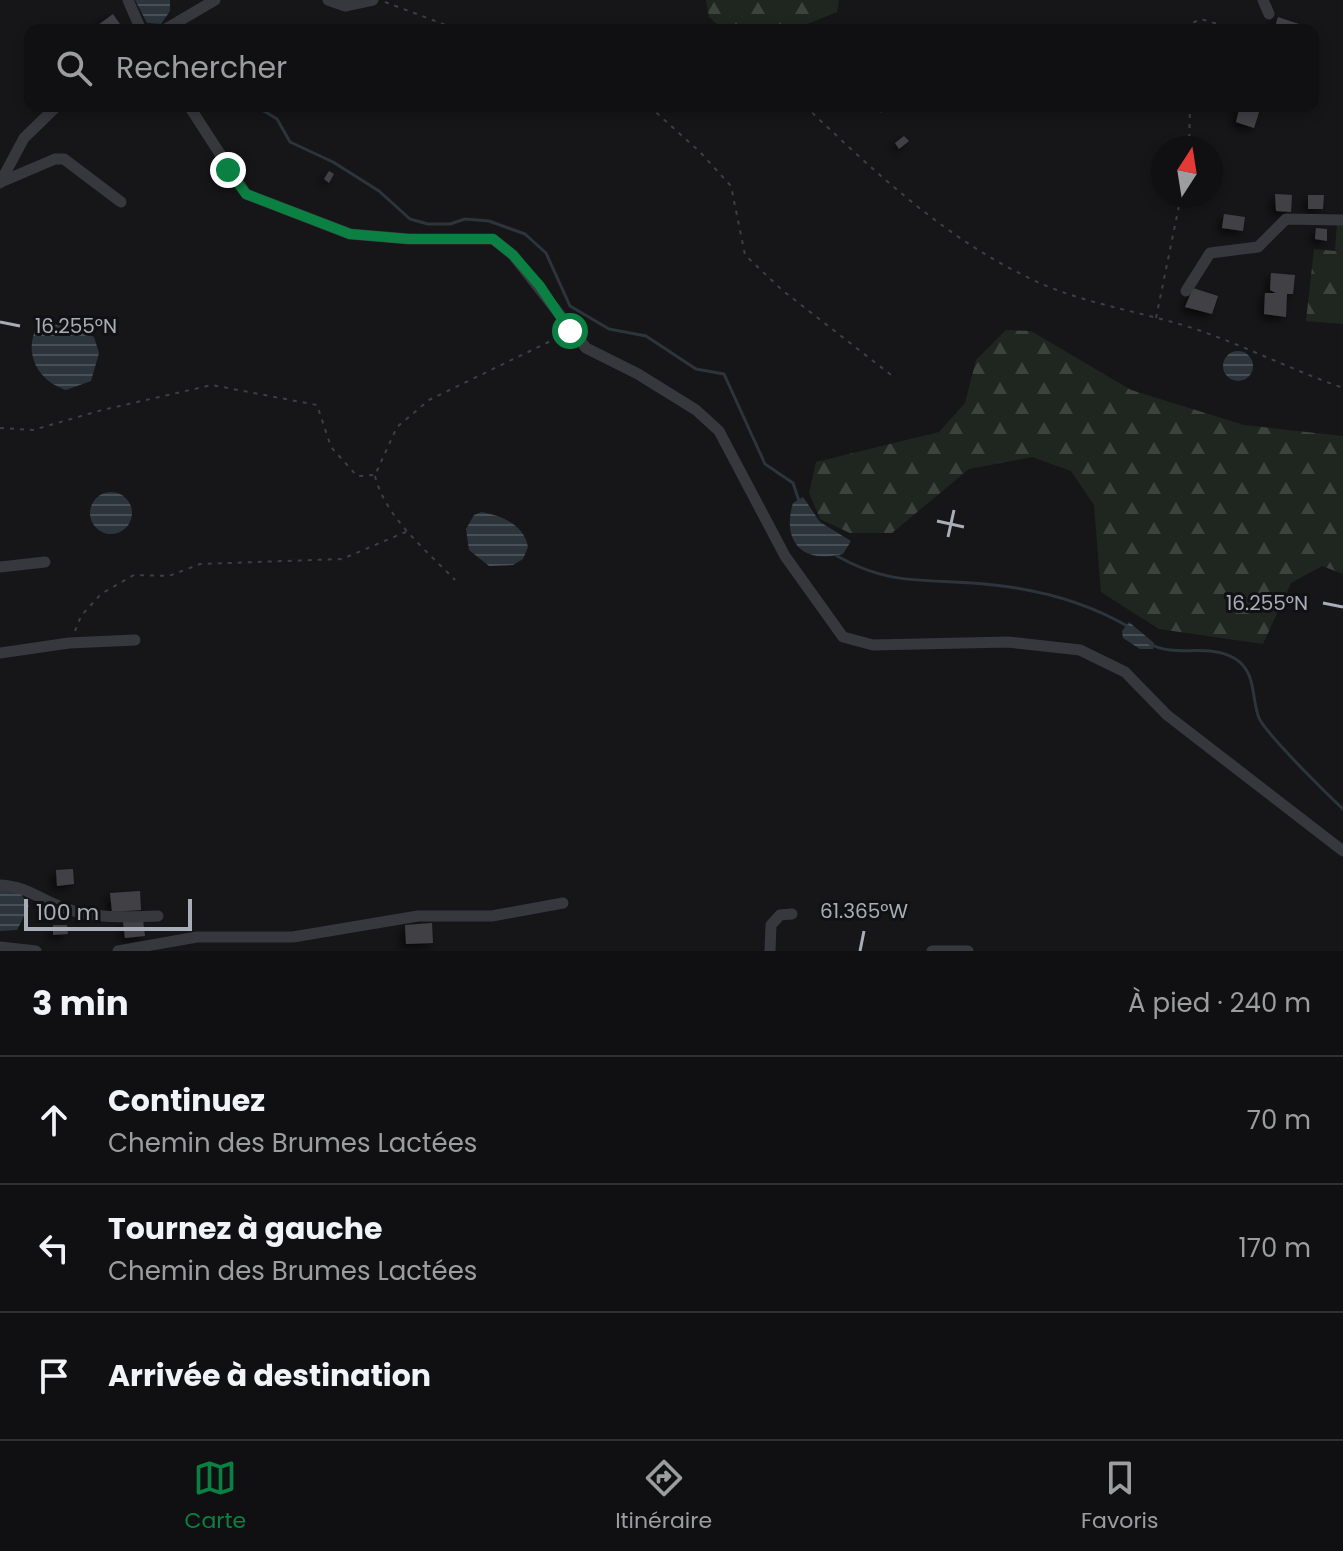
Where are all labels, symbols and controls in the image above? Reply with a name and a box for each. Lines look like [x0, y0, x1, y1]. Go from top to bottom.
search box [24, 24, 1319, 112]
icon: search [52, 46, 96, 90]
text: Rechercher [116, 46, 287, 89]
north arrow [1151, 136, 1223, 208]
route end [210, 152, 246, 188]
text: 16.255°N [35, 312, 117, 340]
route start [552, 313, 588, 349]
text: 16.255°N [1226, 589, 1308, 617]
scale bar [24, 895, 192, 931]
text: 100 m [36, 897, 99, 928]
text: 61.365°W [820, 897, 909, 925]
text: 3 min [32, 979, 129, 1027]
text: À pied · 240 m [1128, 985, 1311, 1021]
text: Continuez [108, 1079, 265, 1122]
icon: ahead [32, 1098, 76, 1142]
text: 70 m [1247, 1102, 1311, 1138]
text: Chemin des Brumes Lactées [108, 1125, 477, 1161]
text: Tournez à gauche [108, 1207, 382, 1250]
icon: left [32, 1226, 76, 1270]
text: 170 m [1238, 1230, 1311, 1266]
text: Chemin des Brumes Lactées [108, 1253, 477, 1289]
icon: arrive [32, 1354, 76, 1398]
text: Arrivée à destination [108, 1354, 431, 1397]
tab: Carte [184, 1456, 246, 1537]
tab: Itinéraire [615, 1456, 712, 1537]
tab: Favoris [1081, 1456, 1159, 1537]

